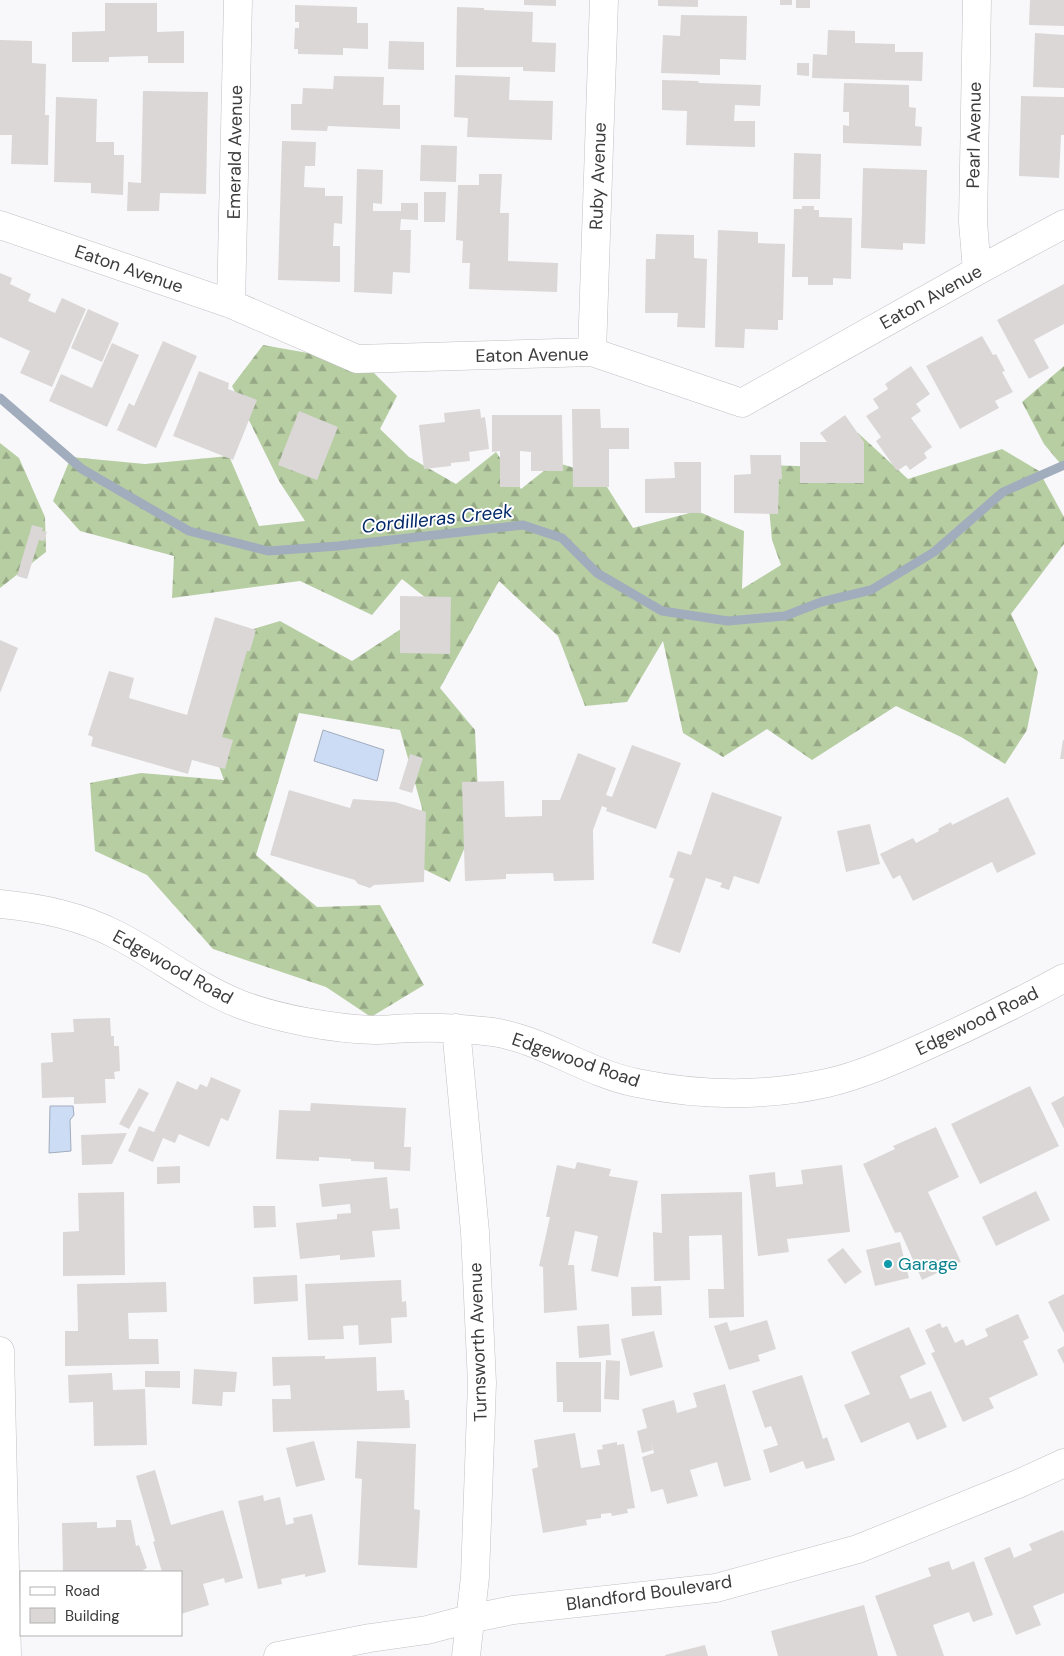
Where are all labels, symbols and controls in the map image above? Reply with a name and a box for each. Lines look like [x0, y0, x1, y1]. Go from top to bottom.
street label: Pearl Avenue [961, 82, 987, 188]
street label: Emerald Avenue [222, 85, 248, 219]
street label: Ruby Avenue [584, 122, 612, 230]
street label: Eaton Avenue [71, 239, 187, 299]
street label: Eaton Avenue [876, 259, 986, 335]
street label: Eaton Avenue [475, 342, 589, 368]
water label: Cordilleras Creek [360, 498, 514, 539]
street label: Edgewood Road [109, 924, 237, 1010]
street label: Edgewood Road [912, 981, 1042, 1061]
street label: Edgewood Road [509, 1027, 643, 1093]
place label: Garage [898, 1252, 958, 1276]
marker: Garage [882, 1258, 894, 1270]
street label: Turnsworth Avenue [463, 1262, 493, 1422]
street label: Blandford Boulevard [565, 1569, 733, 1617]
legend [20, 1571, 182, 1636]
text: Road [65, 1581, 100, 1601]
text: Building [65, 1606, 120, 1626]

